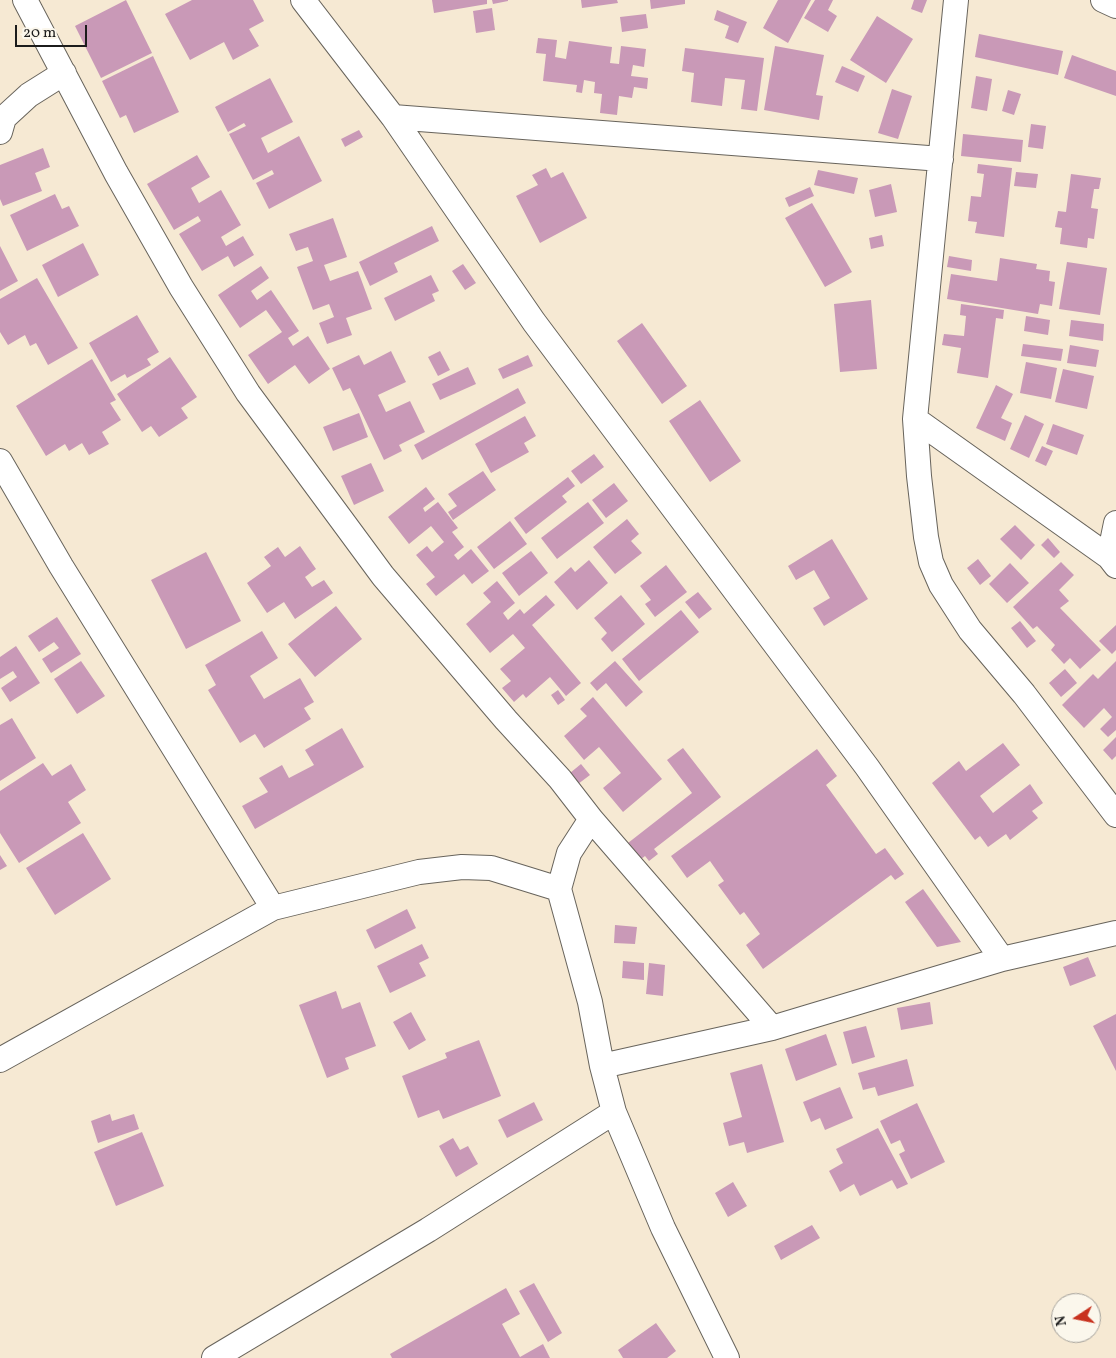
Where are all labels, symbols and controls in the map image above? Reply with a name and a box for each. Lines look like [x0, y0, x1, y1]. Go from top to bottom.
scale bar [18, 15, 90, 47]
text: 20 m [23, 23, 56, 44]
north arrow [1051, 1293, 1101, 1343]
text: N [1051, 1314, 1072, 1328]

